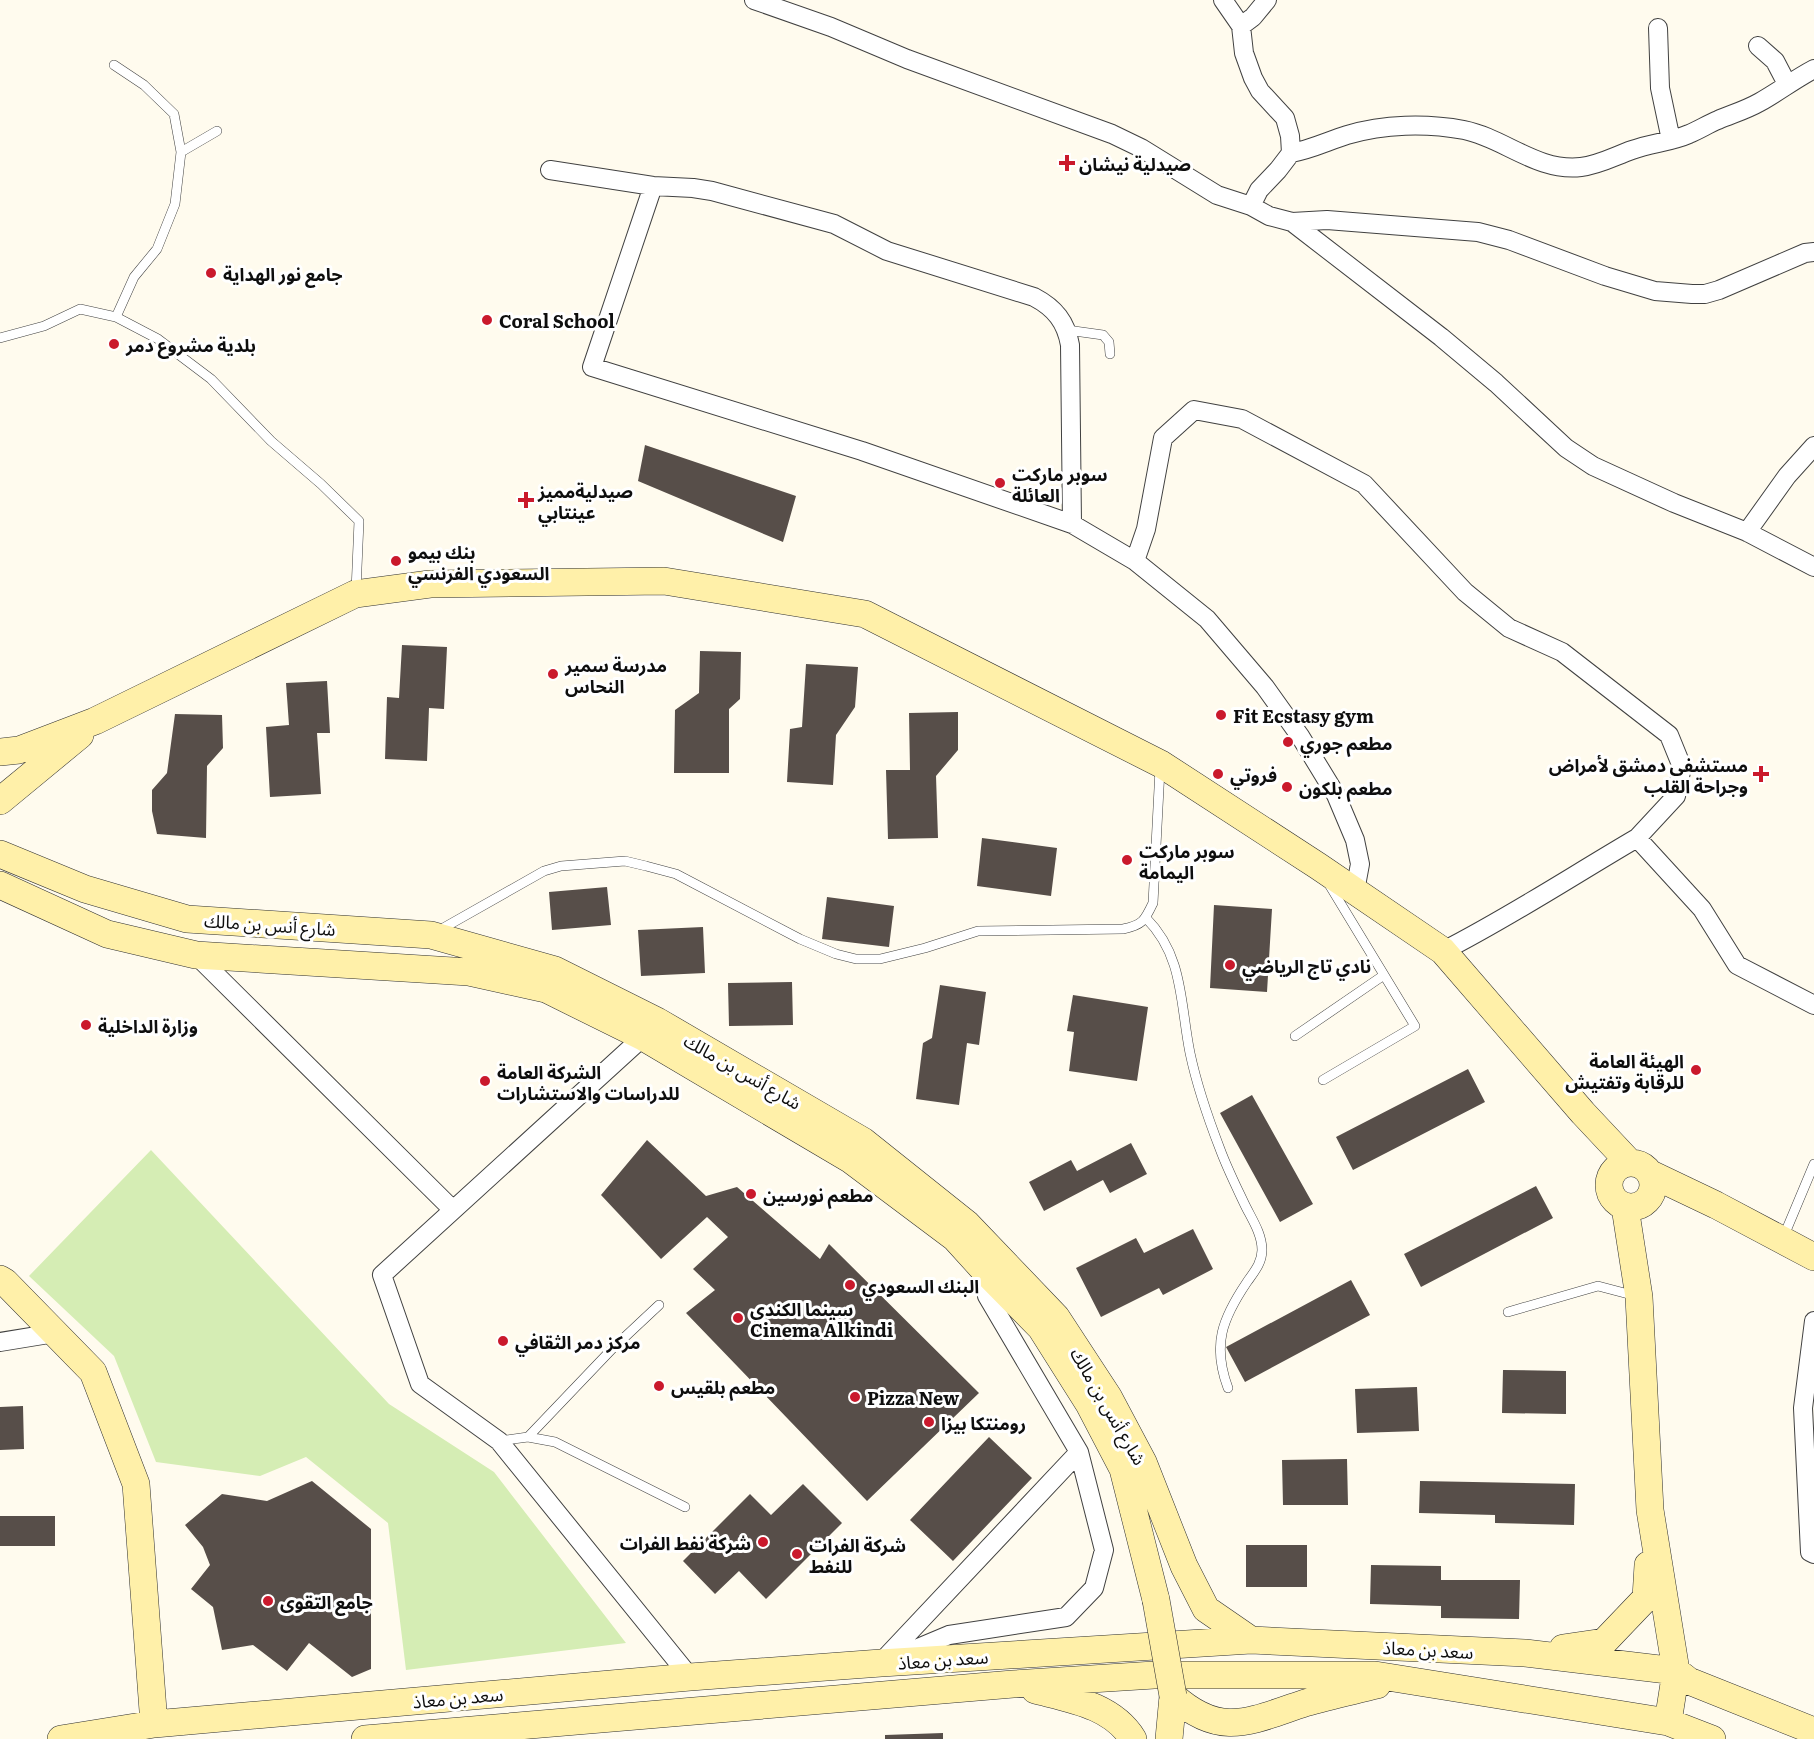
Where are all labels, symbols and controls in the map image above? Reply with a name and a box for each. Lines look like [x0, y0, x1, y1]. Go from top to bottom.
place label: صيدلية نيشان [1079, 150, 1191, 177]
marker: صيدلية نيشان [1060, 156, 1074, 170]
place label: جامع نور الهداية [223, 260, 343, 288]
marker: جامع نور الهداية [204, 266, 218, 280]
place label: Coral School [499, 307, 615, 334]
marker: Coral School [480, 313, 494, 327]
place label: بلدية مشروع دمر [125, 331, 256, 359]
marker: بلدية مشروع دمر [107, 337, 121, 351]
place label: سوبر ماركت العائلة [1012, 460, 1108, 508]
marker: سوبر ماركت العائلة [993, 476, 1007, 490]
place label: صيدليةمميز عينتابي [537, 477, 633, 527]
marker: صيدليةمميز عينتابي [519, 493, 533, 507]
place label: بنك بيمو السعودي الفرنسي [408, 538, 549, 588]
marker: بنك بيمو السعودي الفرنسي [389, 554, 403, 568]
place label: مدرسة سمير النحاس [564, 651, 667, 699]
marker: مدرسة سمير النحاس [546, 667, 560, 681]
place label: Fit Ecstasy gym [1233, 702, 1374, 729]
marker: Fit Ecstasy gym [1214, 708, 1228, 722]
place label: مطعم جوري [1300, 729, 1393, 758]
marker: مطعم جوري [1281, 735, 1295, 749]
place label: مستشفى دمشق لأمراض وجراحة القلب [1549, 751, 1748, 799]
place label: فروتي [1230, 761, 1277, 790]
marker: مستشفى دمشق لأمراض وجراحة القلب [1752, 765, 1770, 783]
marker: فروتي [1211, 767, 1225, 781]
place label: مطعم بلكون [1299, 774, 1392, 802]
marker: مطعم بلكون [1280, 780, 1294, 794]
place label: سوبر ماركت اليمامة [1139, 837, 1235, 885]
marker: سوبر ماركت اليمامة [1120, 853, 1134, 867]
street label: شارع أنس بن مالك [203, 906, 337, 944]
place label: نادي تاج الرياضي [1242, 952, 1371, 981]
marker: نادي تاج الرياضي [1223, 958, 1237, 972]
place label: وزارة الداخلية [98, 1012, 198, 1039]
marker: وزارة الداخلية [79, 1018, 93, 1032]
street label: شارع أنس بن مالك [678, 1026, 807, 1117]
place label: الهيئة العامة للرقابة وتفتيش [1565, 1047, 1684, 1095]
place label: الشركة العامة للدراسات والاستشارات [497, 1058, 680, 1106]
marker: الهيئة العامة للرقابة وتفتيش [1689, 1063, 1703, 1077]
marker: الشركة العامة للدراسات والاستشارات [478, 1074, 492, 1088]
place label: مطعم نورسين [763, 1181, 874, 1209]
marker: مطعم نورسين [744, 1187, 758, 1201]
place label: البنك السعودي [862, 1272, 979, 1301]
marker: البنك السعودي [843, 1278, 857, 1292]
place label: سينما الكندي Cinema Alkindi [750, 1295, 894, 1343]
marker: سينما الكندي Cinema Alkindi [731, 1311, 745, 1325]
place label: مركز دمر الثقافي [515, 1328, 641, 1357]
marker: مركز دمر الثقافي [496, 1334, 510, 1348]
street label: شارع أنس بن مالك [1063, 1342, 1154, 1471]
place label: مطعم بلقيس [671, 1373, 775, 1401]
marker: مطعم بلقيس [652, 1379, 666, 1393]
place label: Pizza New [867, 1384, 960, 1411]
marker: Pizza New [848, 1390, 862, 1404]
place label: رومنتكا بيزا [941, 1409, 1026, 1436]
marker: رومنتكا بيزا [922, 1415, 936, 1429]
place label: شركة نفط الفرات [620, 1529, 751, 1556]
place label: شركة الفرات للنفط [809, 1531, 906, 1579]
marker: شركة نفط الفرات [756, 1535, 770, 1549]
marker: شركة الفرات للنفط [790, 1547, 804, 1561]
place label: جامع التقوى [280, 1588, 373, 1616]
marker: جامع التقوى [261, 1594, 275, 1608]
street label: سعد بن معاذ [1382, 1633, 1474, 1665]
street label: سعد بن معاذ [897, 1642, 989, 1676]
street label: سعد بن معاذ [412, 1680, 504, 1714]

